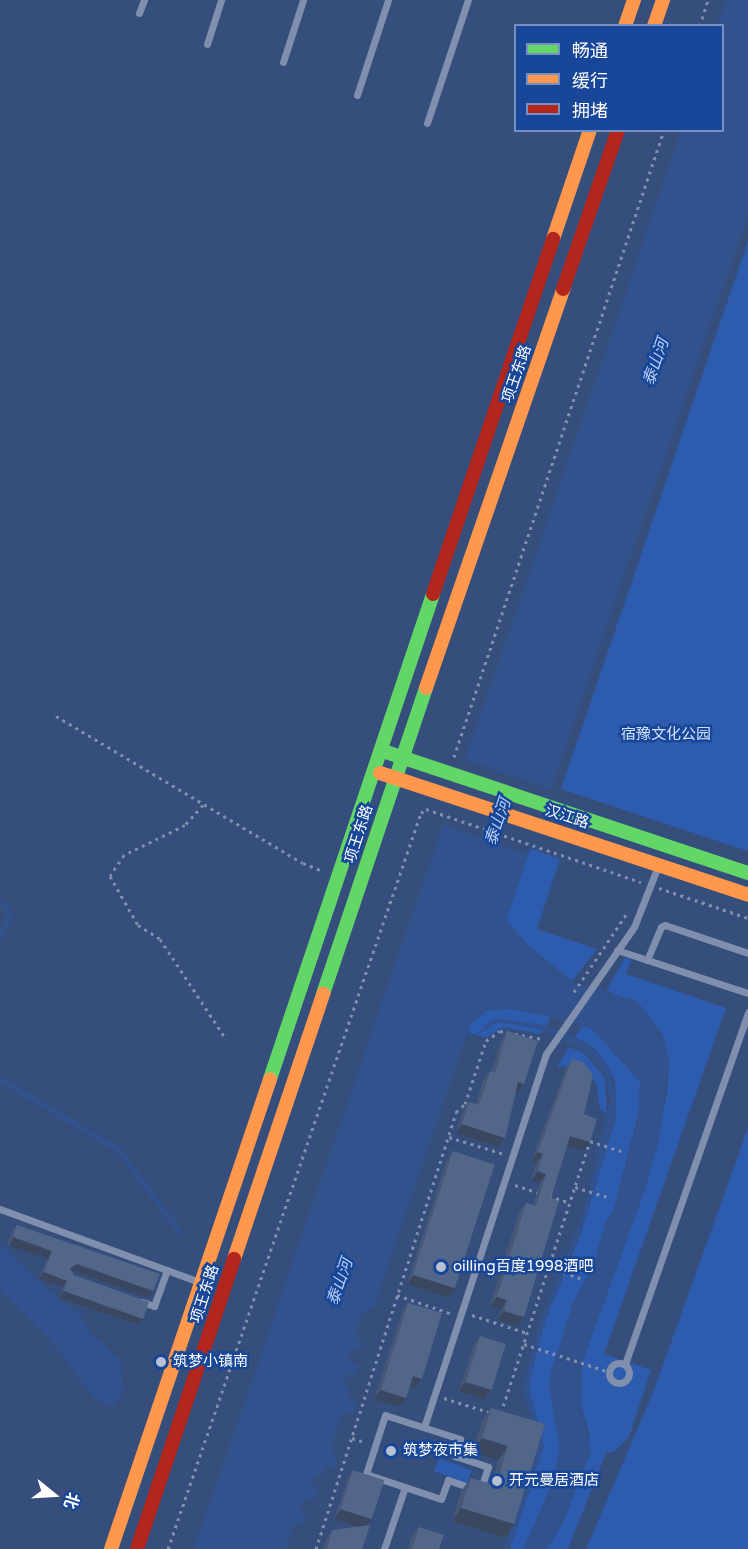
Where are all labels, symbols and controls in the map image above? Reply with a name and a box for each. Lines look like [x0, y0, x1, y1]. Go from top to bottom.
legend [514, 24, 724, 132]
text: 畅通 [572, 40, 608, 62]
text: 缓行 [572, 70, 608, 92]
text: 拥堵 [572, 100, 608, 122]
water label: 泰山河 [639, 336, 673, 388]
street label: 项王东路 [499, 343, 535, 405]
park label: 宿豫文化公园 [621, 726, 711, 744]
water label: 泰山河 [481, 796, 515, 848]
street label: 汉江路 [543, 801, 591, 833]
street label: 项王东路 [341, 803, 377, 865]
water label: 泰山河 [323, 1256, 357, 1308]
place label: oilling百度1998酒吧 [453, 1258, 593, 1276]
marker: oilling百度1998酒吧 [434, 1260, 448, 1274]
street label: 项王东路 [187, 1263, 223, 1325]
place label: 筑梦小镇南 [173, 1353, 248, 1371]
marker: 筑梦小镇南 [154, 1355, 168, 1369]
place label: 筑梦夜市集 [403, 1442, 478, 1460]
marker: 筑梦夜市集 [384, 1444, 398, 1458]
north arrow [24, 1465, 84, 1525]
place label: 开元曼居酒店 [509, 1472, 599, 1490]
marker: 开元曼居酒店 [490, 1474, 504, 1488]
text: 北 [59, 1490, 83, 1511]

